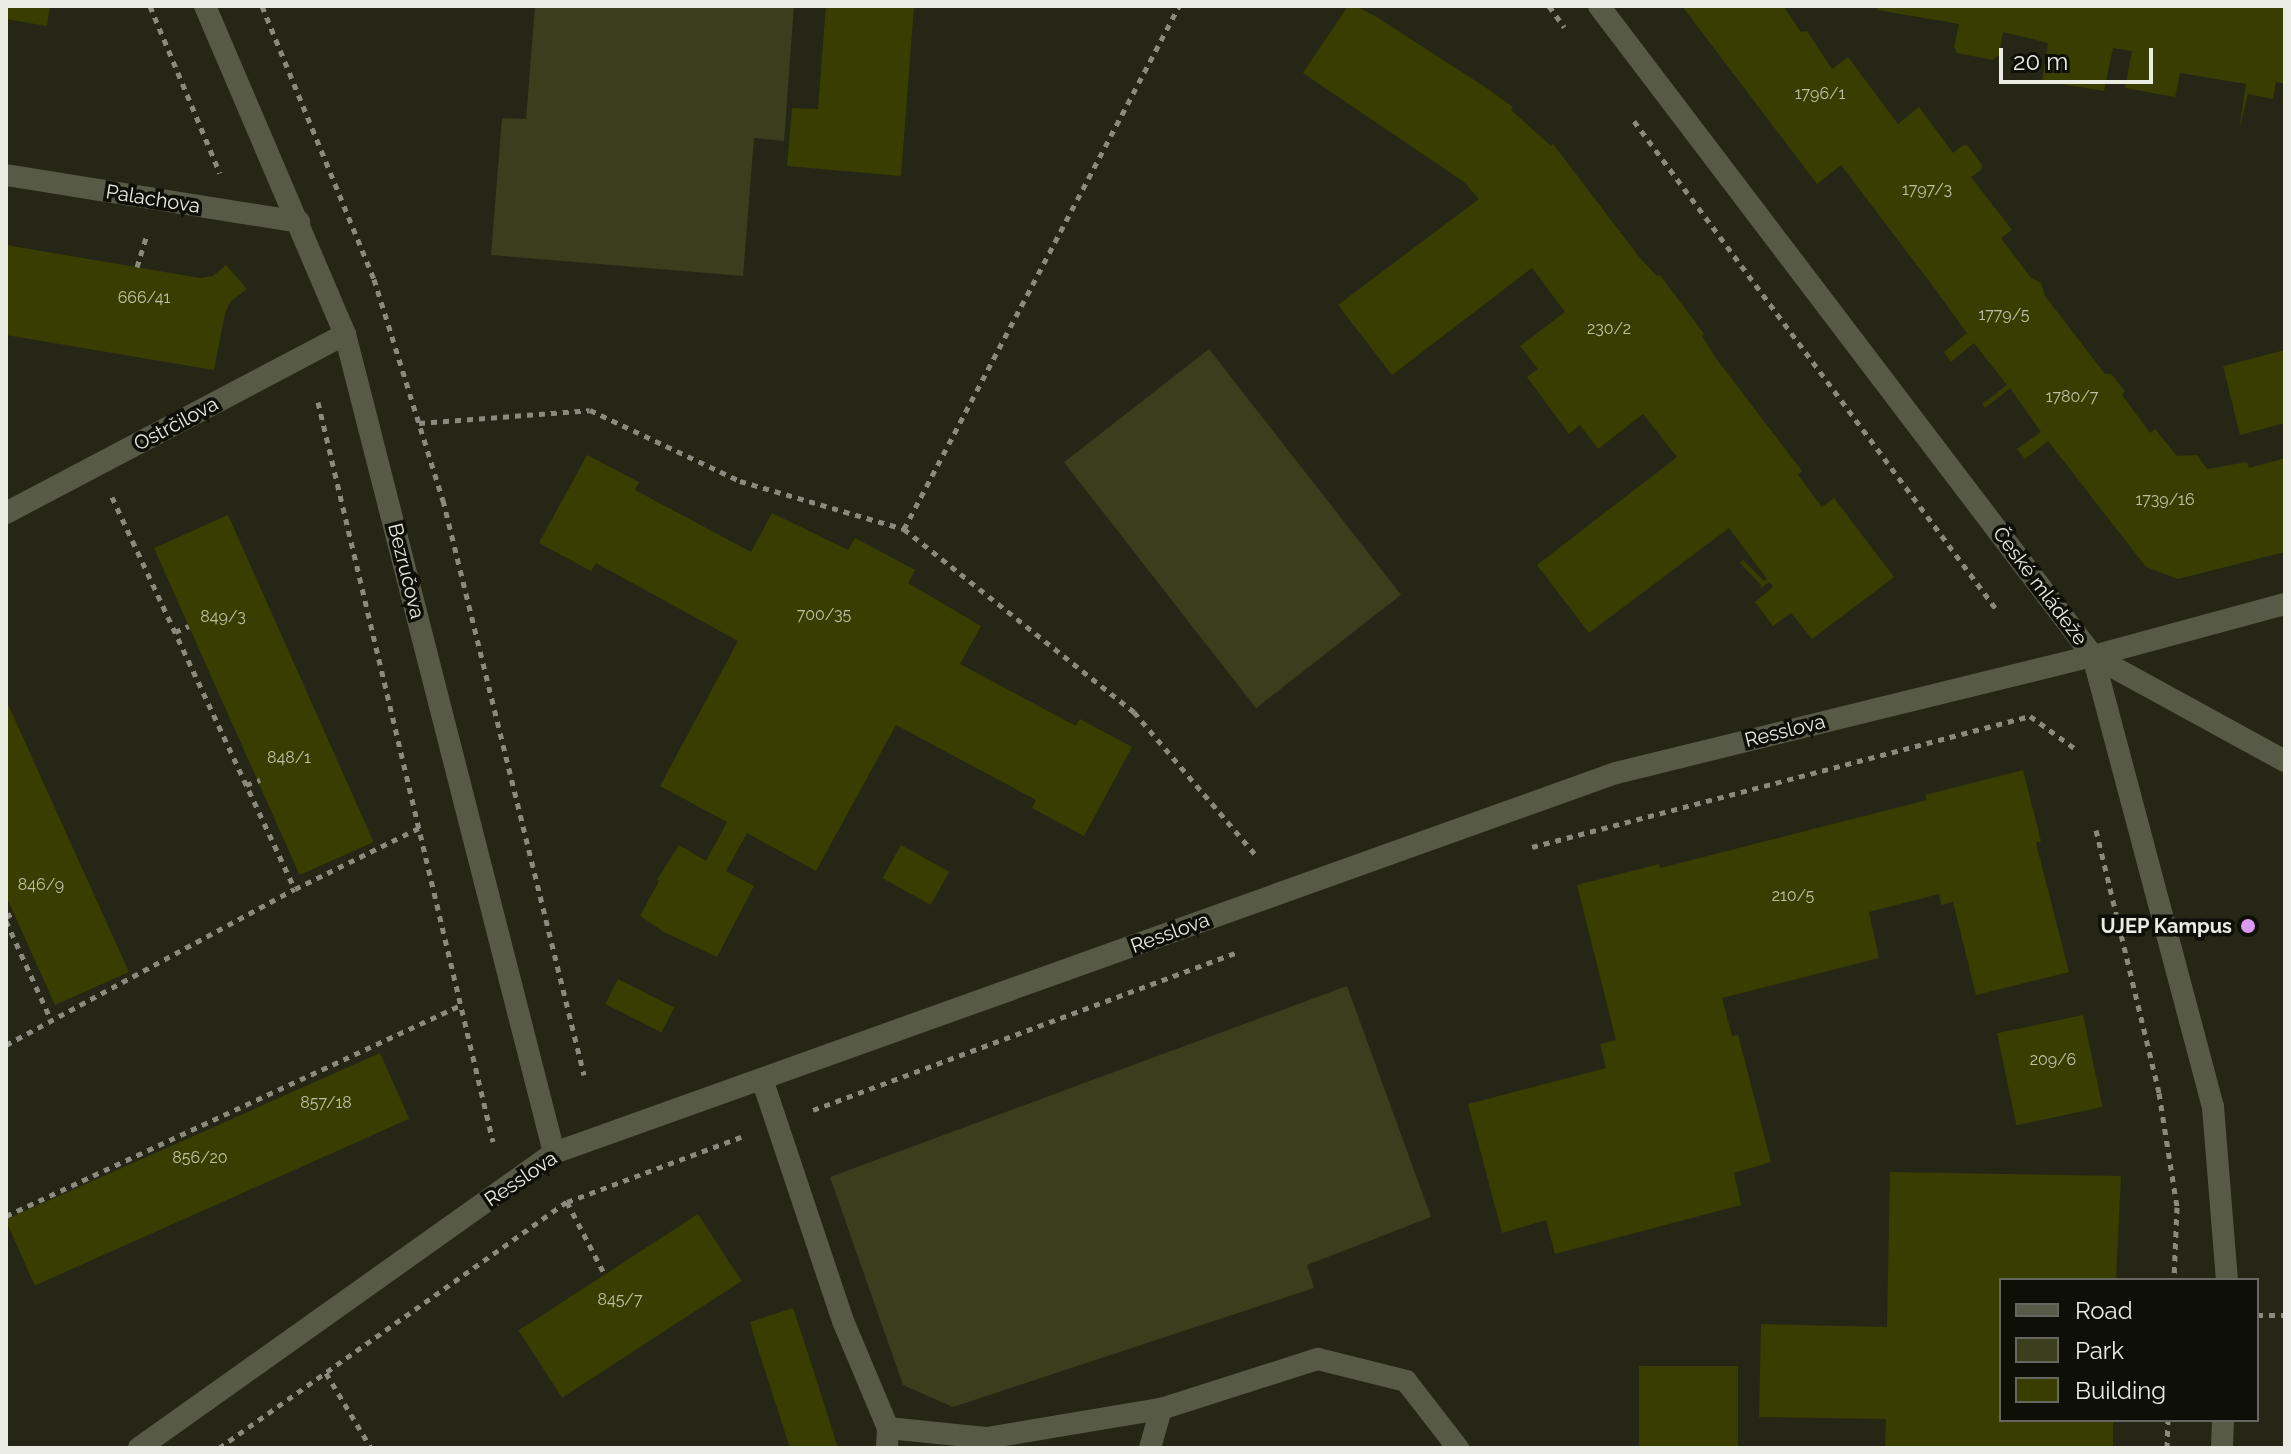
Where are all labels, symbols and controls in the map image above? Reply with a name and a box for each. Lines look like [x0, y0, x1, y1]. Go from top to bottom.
scale bar [2003, 32, 2157, 82]
text: 20 m [2013, 47, 2068, 76]
house number: 1796/1 [1795, 84, 1845, 104]
street label: Palachova [104, 180, 202, 218]
house number: 1797/3 [1902, 180, 1952, 200]
house number: 666/41 [118, 288, 170, 308]
house number: 1779/5 [1978, 305, 2030, 325]
house number: 230/2 [1587, 319, 1631, 339]
house number: 1780/7 [2046, 387, 2098, 407]
street label: Ostrčilova [130, 392, 222, 456]
house number: 1739/16 [2135, 490, 2195, 510]
street label: Bezručova [383, 521, 429, 621]
street label: České mládeže [1988, 522, 2092, 650]
house number: 700/35 [797, 605, 851, 625]
house number: 849/3 [200, 607, 246, 627]
street label: Resslova [1742, 709, 1828, 753]
house number: 848/1 [267, 748, 311, 768]
house number: 846/9 [18, 875, 64, 895]
house number: 210/5 [1772, 886, 1814, 906]
street label: Resslova [1127, 908, 1213, 958]
place label: UJEP Kampus [2100, 914, 2232, 938]
marker: UJEP Kampus [2239, 917, 2257, 935]
house number: 209/6 [2030, 1050, 2076, 1070]
house number: 857/18 [300, 1093, 352, 1113]
street label: Resslova [480, 1146, 562, 1212]
house number: 856/20 [172, 1148, 228, 1168]
legend [1999, 1278, 2259, 1422]
house number: 845/7 [597, 1290, 643, 1310]
text: Road [2075, 1296, 2133, 1325]
text: Park [2075, 1336, 2124, 1365]
text: Building [2075, 1376, 2166, 1405]

